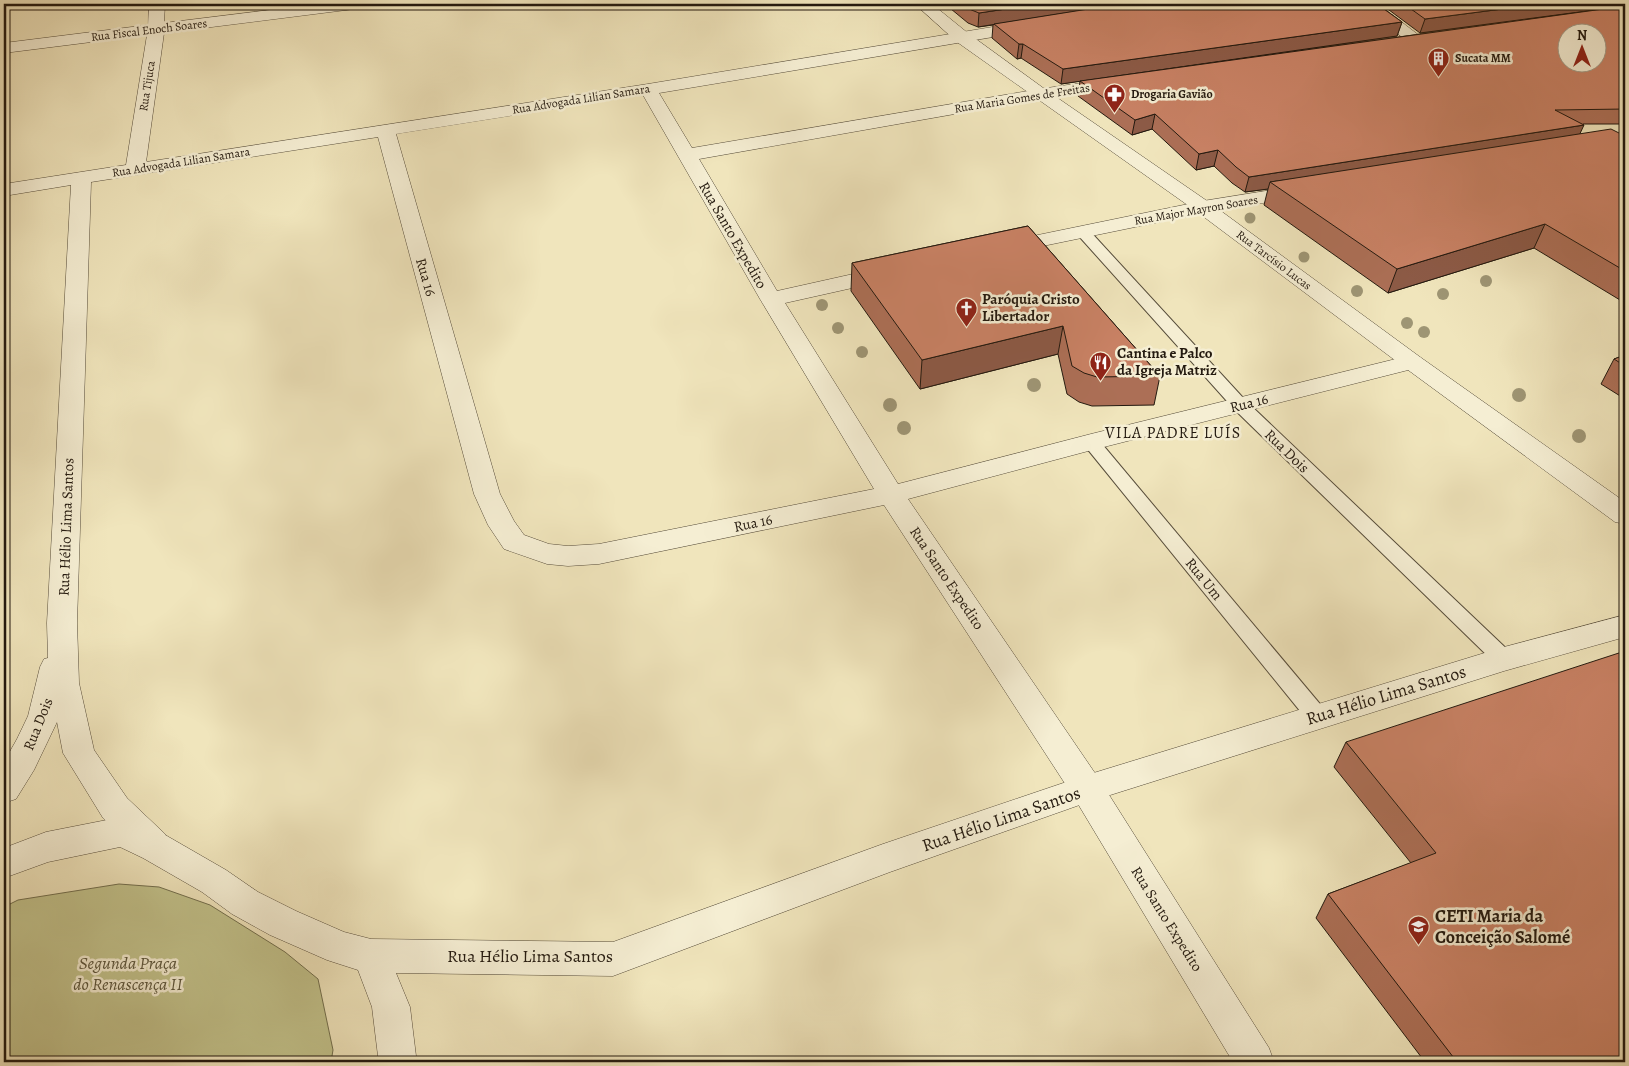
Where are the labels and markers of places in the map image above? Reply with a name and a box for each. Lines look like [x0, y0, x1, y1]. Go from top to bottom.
building icon: Sucata MM [1427, 46, 1451, 77]
place label: Sucata MM [1455, 50, 1511, 66]
pharmacy icon: Drogaria Gavião [1103, 82, 1127, 113]
place label: Drogaria Gavião [1131, 86, 1213, 102]
place label: Paróquia Cristo Libertador [982, 289, 1080, 326]
church icon: Paróquia Cristo Libertador [954, 296, 978, 327]
place label: Cantina e Palco da Igreja Matriz [1117, 343, 1217, 380]
restaurant icon: Cantina e Palco da Igreja Matriz [1089, 350, 1113, 381]
place label: CETI Maria da Conceição Salomé [1435, 904, 1570, 949]
school or university icon: CETI Maria da Conceição Salomé [1407, 914, 1431, 945]

